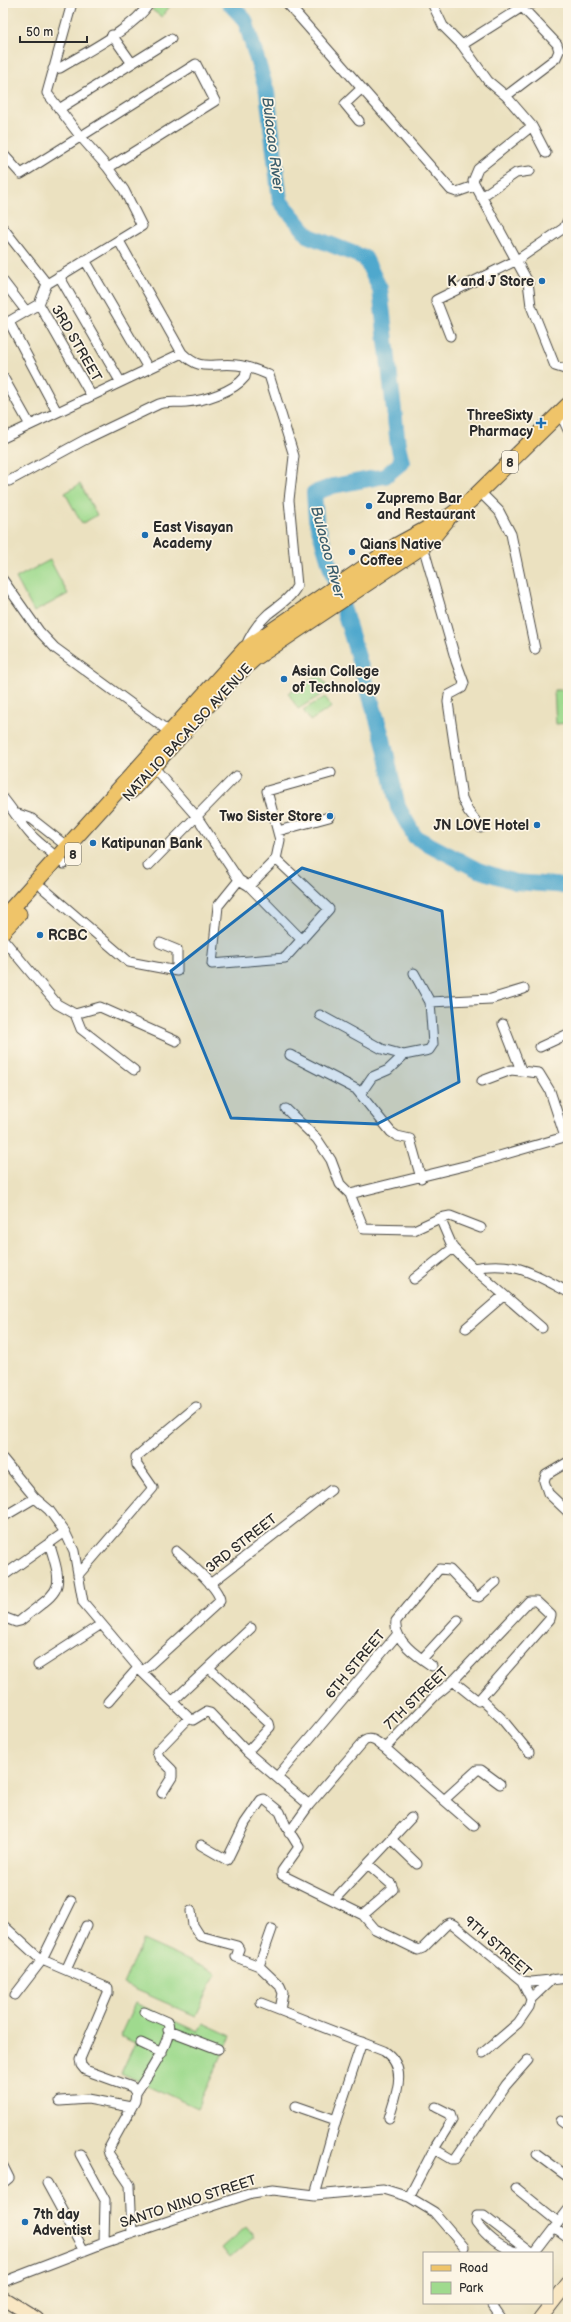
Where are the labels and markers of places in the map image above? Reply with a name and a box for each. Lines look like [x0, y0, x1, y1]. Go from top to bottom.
place label: K and J Store [447, 273, 534, 290]
marker: K and J Store [537, 276, 547, 286]
place label: ThreeSixty Pharmacy [467, 407, 534, 440]
marker: ThreeSixty Pharmacy [536, 418, 546, 428]
place label: Zupremo Bar and Restaurant [377, 490, 476, 523]
marker: Zupremo Bar and Restaurant [364, 501, 374, 511]
place label: East Visayan Academy [152, 519, 234, 552]
marker: East Visayan Academy [140, 530, 150, 540]
place label: Qians Native Coffee [360, 536, 442, 569]
marker: Qians Native Coffee [347, 547, 357, 557]
place label: Asian College of Technology [291, 663, 381, 696]
marker: Asian College of Technology [279, 674, 289, 684]
place label: Two Sister Store [219, 808, 322, 825]
marker: Two Sister Store [325, 811, 335, 821]
place label: JN LOVE Hotel [433, 817, 529, 834]
marker: JN LOVE Hotel [532, 820, 542, 830]
place label: Katipunan Bank [101, 835, 203, 852]
marker: Katipunan Bank [88, 838, 98, 848]
place label: RCBC [48, 927, 87, 944]
marker: RCBC [35, 930, 45, 940]
place label: 7th day Adventist [32, 2206, 92, 2239]
marker: 7th day Adventist [20, 2217, 30, 2227]

